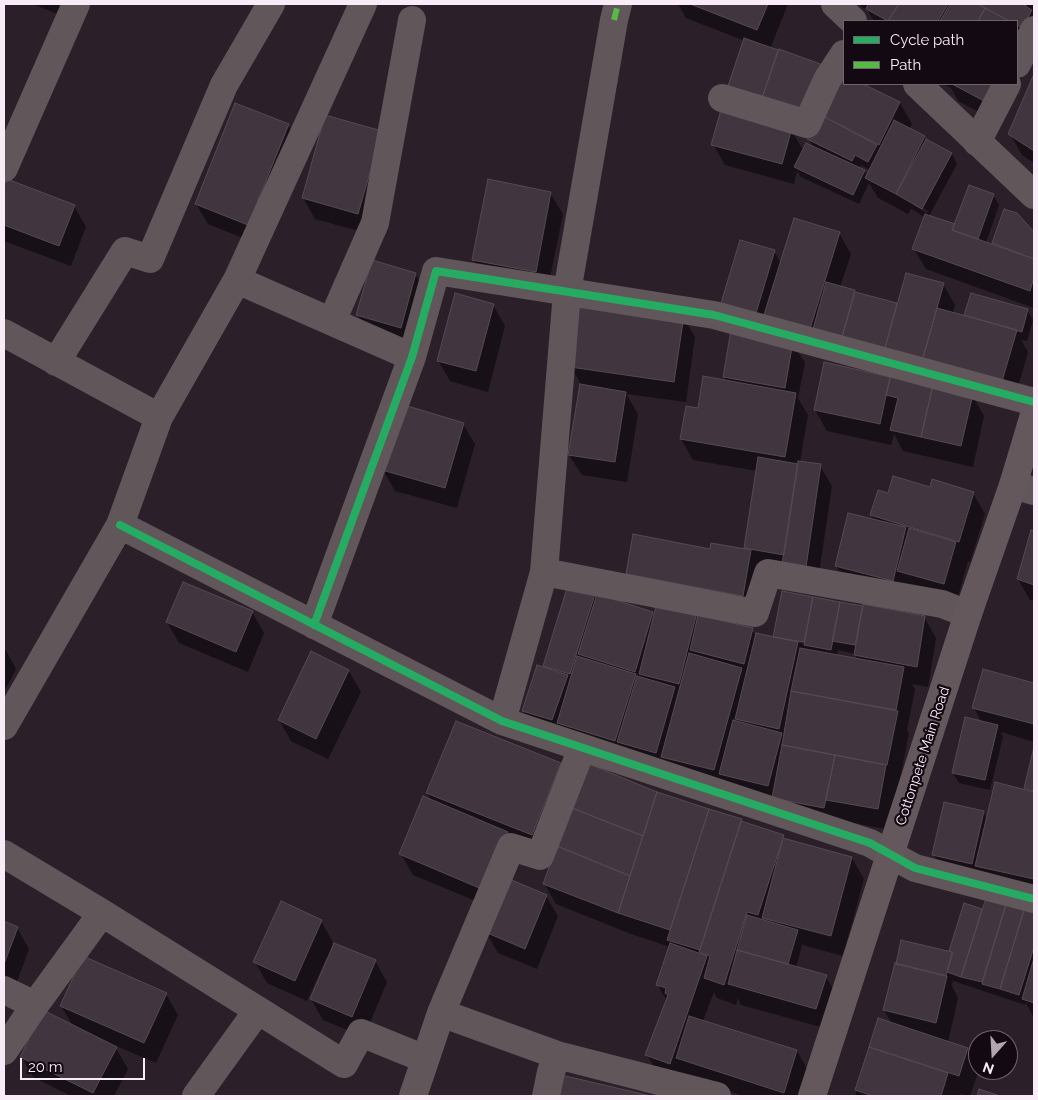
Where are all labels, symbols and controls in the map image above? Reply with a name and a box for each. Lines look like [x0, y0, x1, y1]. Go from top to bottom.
legend [843, 20, 1018, 85]
text: Cycle path [890, 31, 964, 49]
text: Path [890, 56, 921, 74]
street label: Cottonpete Main Road [893, 684, 953, 828]
north arrow [968, 1030, 1018, 1080]
scale bar [22, 1048, 148, 1080]
text: 20 m [28, 1058, 63, 1076]
text: N [981, 1059, 996, 1078]

